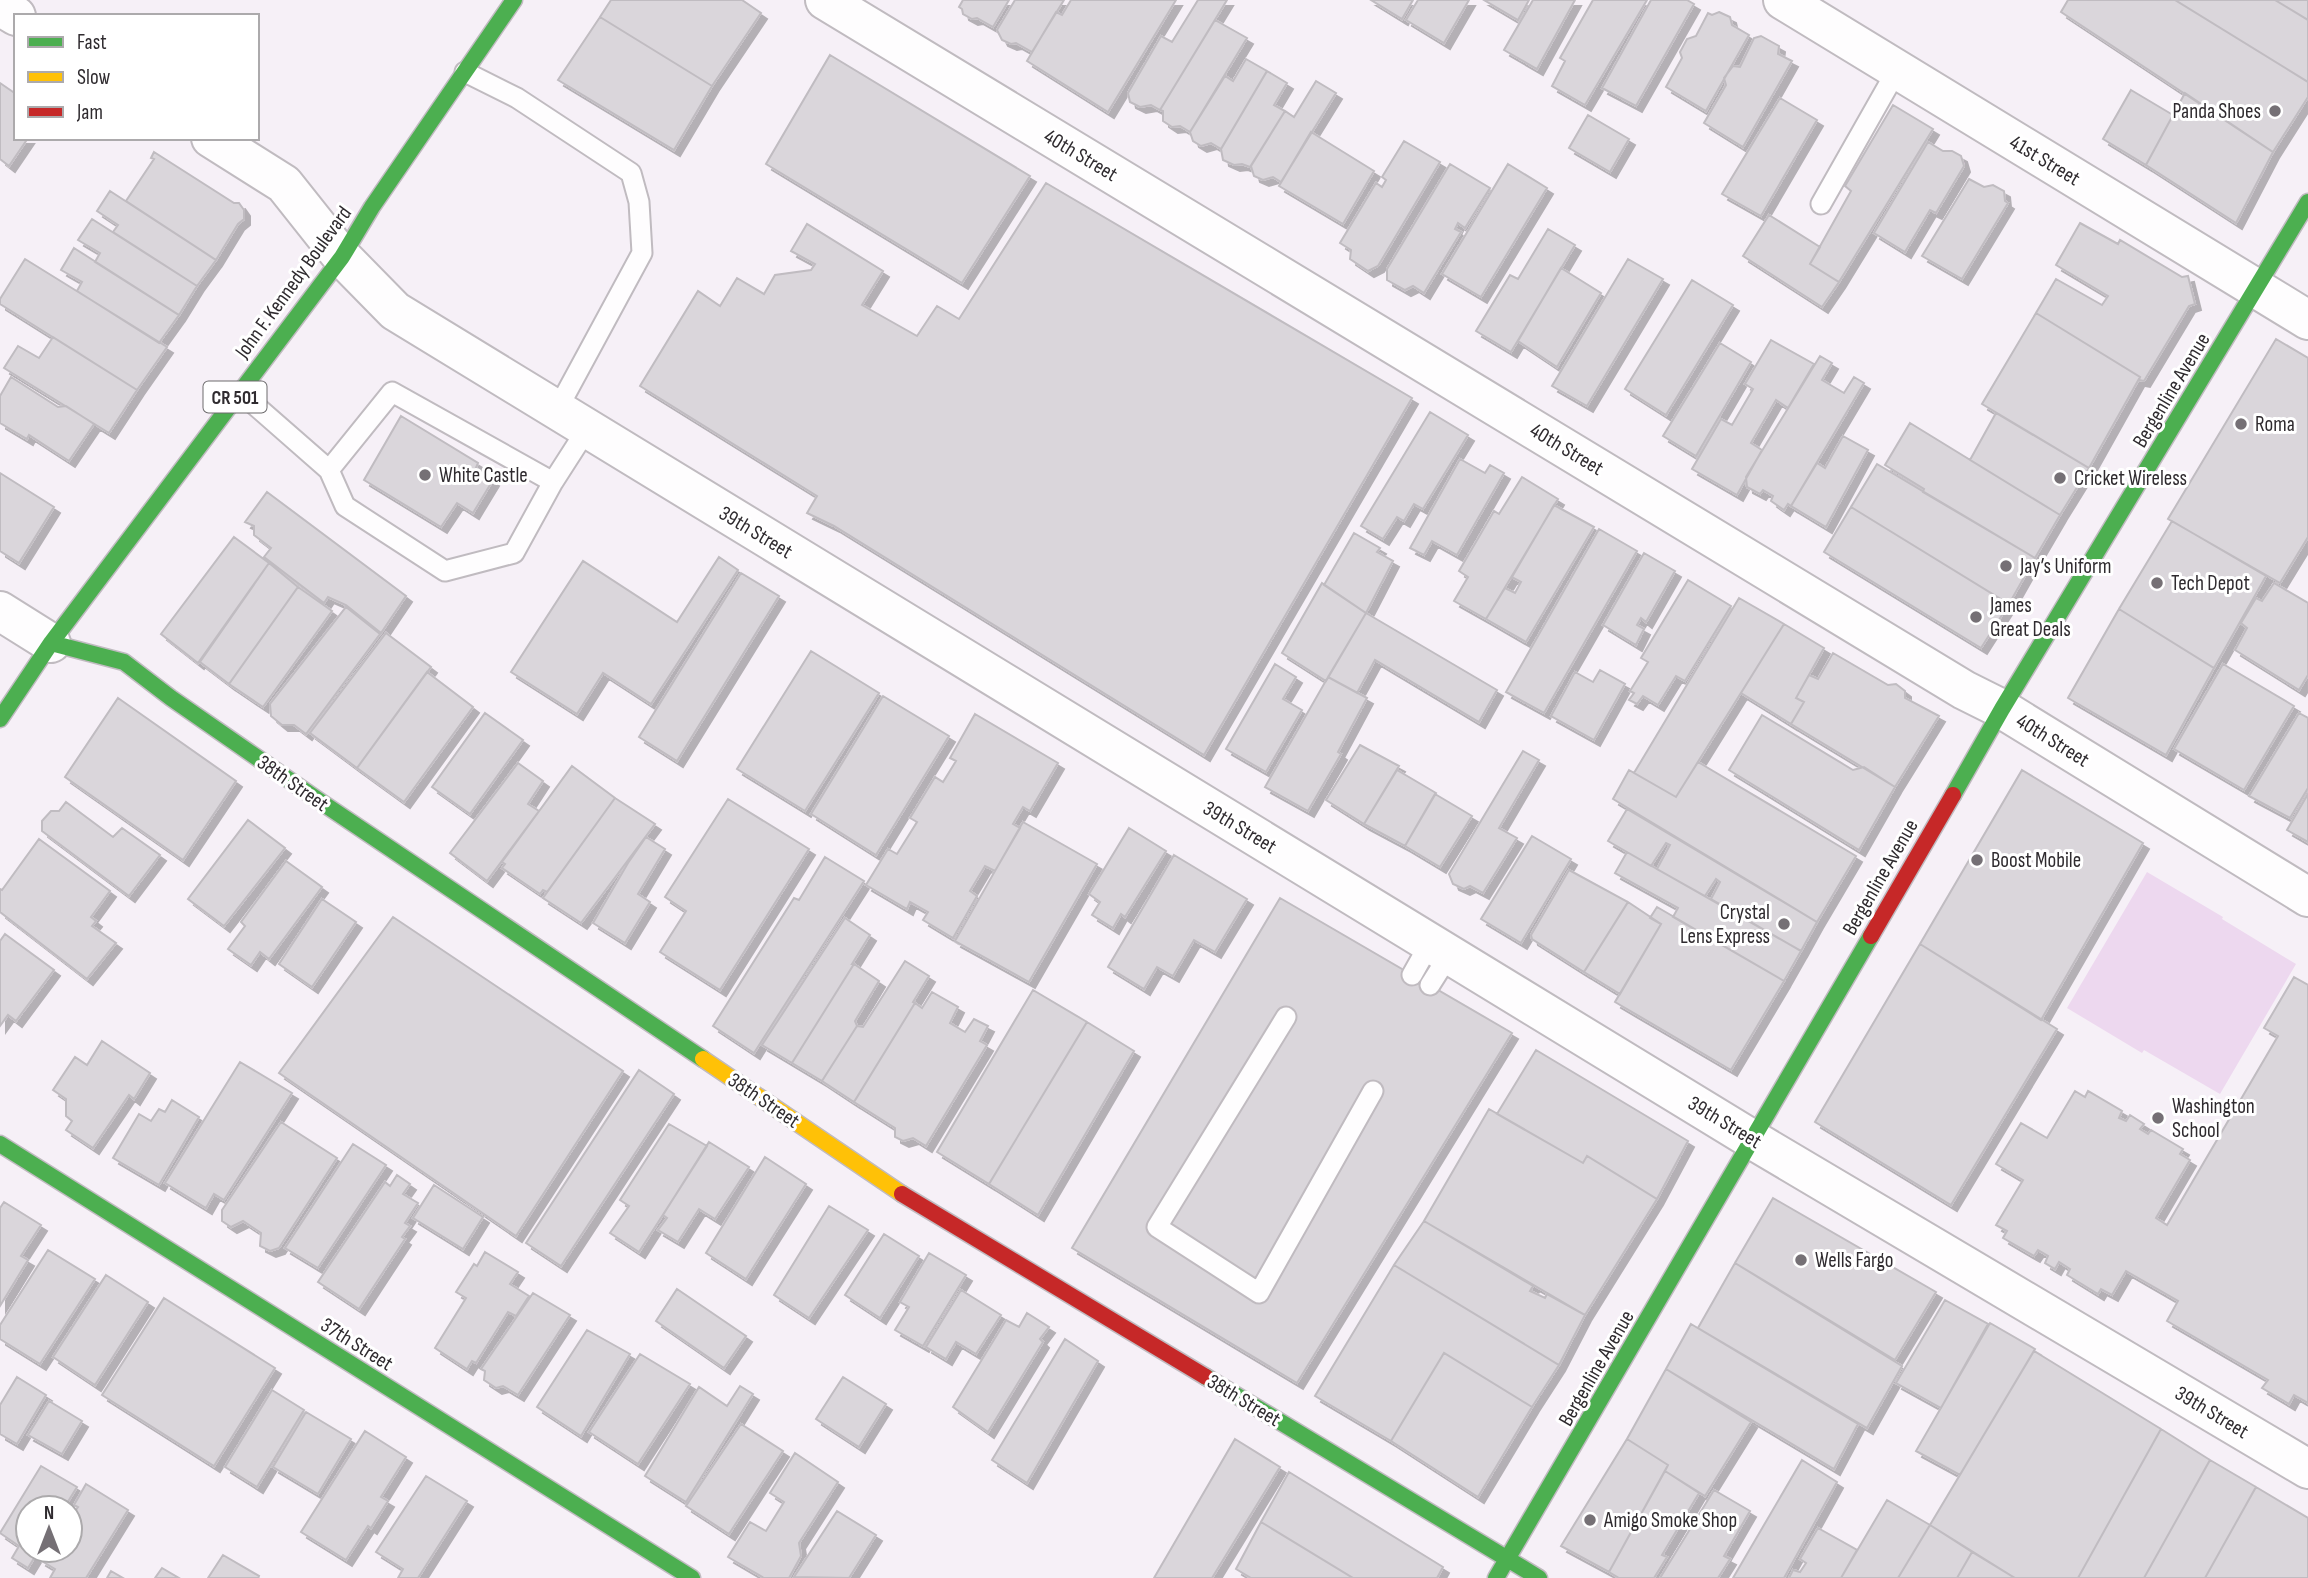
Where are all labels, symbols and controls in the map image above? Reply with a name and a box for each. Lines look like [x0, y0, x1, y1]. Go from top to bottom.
legend [14, 14, 259, 140]
text: Fast [77, 30, 107, 55]
text: Slow [77, 65, 111, 90]
place label: Panda Shoes [2172, 99, 2261, 124]
text: Jam [76, 100, 103, 125]
marker: Panda Shoes [2267, 103, 2283, 119]
street label: 40th Street [1040, 124, 1122, 187]
street label: 41st Street [2005, 130, 2085, 191]
street label: John F. Kennedy Boulevard [229, 201, 357, 364]
street label: Bergenline Avenue [2127, 328, 2215, 452]
road number: CR 501 [204, 382, 266, 412]
place label: Roma [2255, 412, 2295, 437]
marker: Roma [2233, 416, 2249, 432]
street label: 40th Street [1526, 418, 1608, 481]
place label: White Castle [439, 463, 528, 488]
place label: Cricket Wireless [2074, 466, 2187, 491]
marker: White Castle [417, 467, 433, 483]
marker: Cricket Wireless [2052, 470, 2068, 486]
street label: 39th Street [714, 501, 797, 564]
place label: Jay’s Uniform [2019, 554, 2112, 579]
marker: Jay’s Uniform [1998, 558, 2014, 574]
place label: Tech Depot [2171, 571, 2250, 596]
marker: Tech Depot [2149, 575, 2165, 591]
place label: James Great Deals [1989, 593, 2071, 642]
marker: James Great Deals [1968, 609, 1984, 625]
street label: 40th Street [2012, 708, 2094, 773]
street label: 38th Street [252, 750, 333, 817]
street label: 39th Street [1198, 796, 1281, 859]
street label: Bergenline Avenue [1837, 815, 1924, 940]
place label: Boost Mobile [1991, 848, 2081, 873]
marker: Boost Mobile [1969, 852, 1985, 868]
place label: Crystal Lens Express [1680, 900, 1770, 949]
marker: Crystal Lens Express [1776, 916, 1792, 932]
street label: 38th Street [723, 1067, 804, 1133]
street label: 39th Street [1683, 1091, 1766, 1154]
place label: Washington School [2172, 1094, 2255, 1143]
marker: Washington School [2150, 1110, 2166, 1126]
place label: Wells Fargo [1815, 1248, 1894, 1273]
marker: Wells Fargo [1793, 1252, 1809, 1268]
street label: Bergenline Avenue [1553, 1306, 1640, 1431]
street label: 37th Street [316, 1313, 397, 1376]
street label: 38th Street [1203, 1369, 1285, 1432]
street label: 39th Street [2170, 1381, 2253, 1444]
north arrow [14, 1494, 84, 1564]
text: N [44, 1502, 54, 1525]
place label: Amigo Smoke Shop [1603, 1508, 1737, 1533]
marker: Amigo Smoke Shop [1582, 1512, 1598, 1528]

